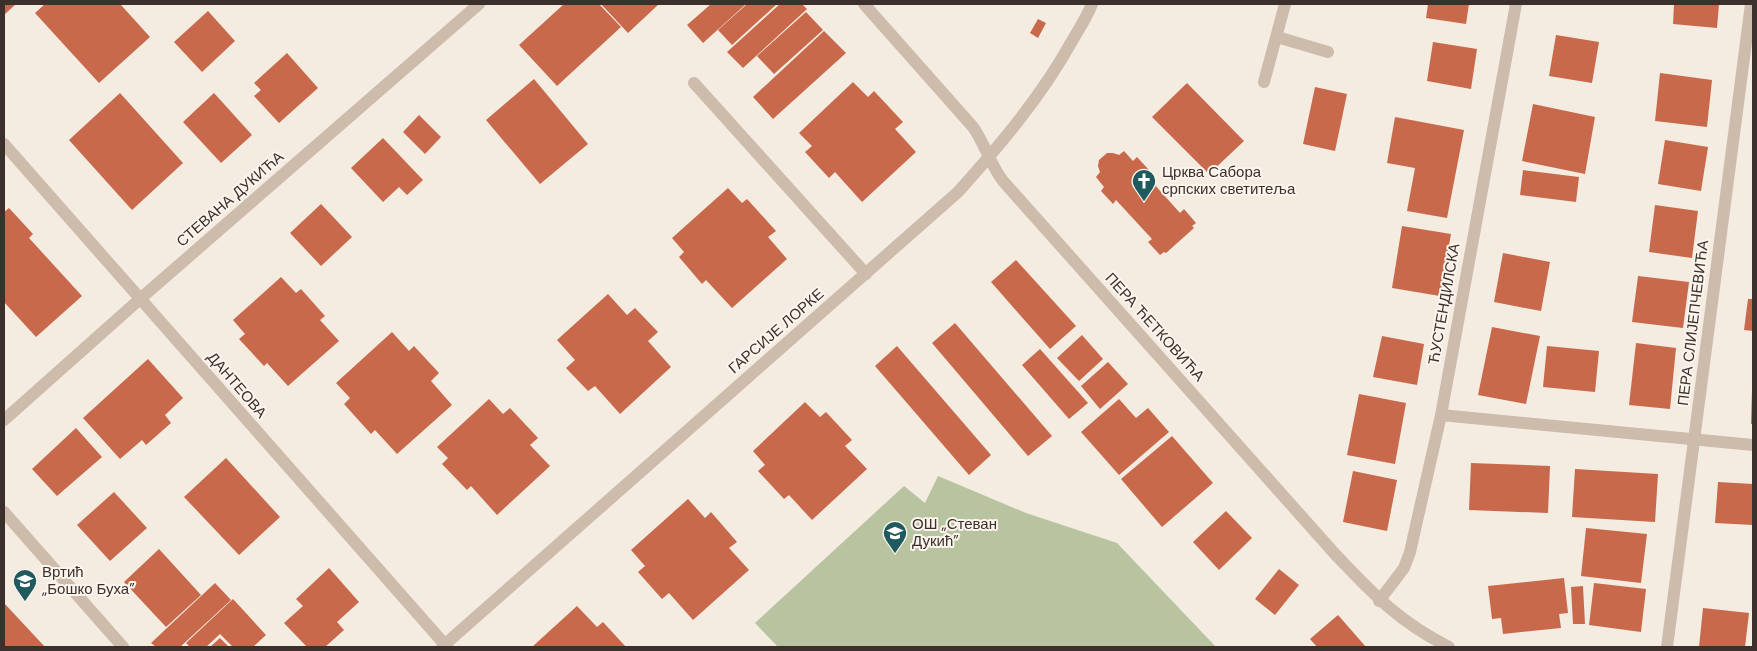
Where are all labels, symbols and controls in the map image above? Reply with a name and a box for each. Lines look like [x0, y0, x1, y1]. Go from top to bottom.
street label: СТЕВАНА ДУКИЋА [172, 147, 288, 251]
place label: Црква Сабора српских светитеља [1162, 162, 1296, 199]
church icon: Црква Сабора српских светитеља [1131, 168, 1157, 202]
street label: ПЕРА СЛИЈЕПЧЕВИЋА [1673, 239, 1713, 407]
street label: ЋУСТЕНДИЛСКА [1423, 242, 1465, 366]
street label: ПЕРА ЋЕТКОВИЋА [1101, 268, 1209, 386]
street label: ГАРСИЈЕ ЛОРКЕ [724, 284, 828, 378]
street label: ДАНТЕОВА [203, 348, 271, 422]
place label: ОШ „Стеван Дукић” [912, 514, 997, 551]
school or university icon: ОШ „Стеван Дукић” [882, 520, 908, 554]
place label: Вртић „Бошко Буха” [42, 562, 135, 599]
school or university icon: Вртић „Бошко Буха” [12, 568, 38, 602]

